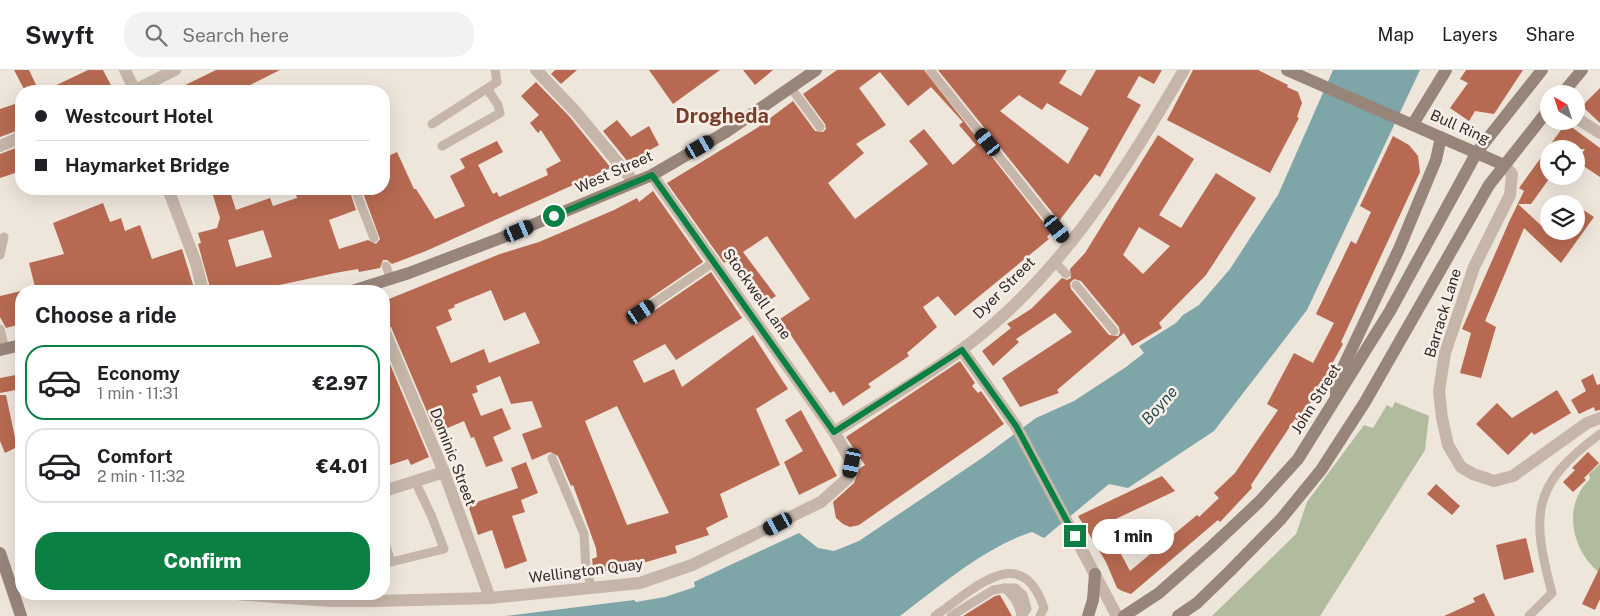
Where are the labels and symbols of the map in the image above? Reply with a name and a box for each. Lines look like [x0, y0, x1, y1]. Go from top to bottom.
north arrow [1540, 85, 1585, 130]
district label: Drogheda [675, 104, 769, 128]
street label: Bull Ring [1428, 106, 1493, 147]
car [972, 126, 1003, 158]
car [683, 133, 716, 161]
street label: West Street [573, 147, 655, 196]
route start [543, 205, 565, 227]
car [1041, 213, 1072, 245]
car [502, 218, 535, 244]
street label: Stockwell Lane [720, 245, 795, 342]
street label: Dyer Street [969, 253, 1038, 322]
street label: Barrack Lane [1421, 266, 1464, 359]
car [624, 297, 657, 327]
street label: John Street [1287, 361, 1344, 437]
water label: Boyne [1137, 382, 1182, 428]
street label: Dominic Street [427, 405, 480, 508]
car [841, 447, 862, 479]
car [761, 510, 794, 538]
callout: 1 min [1092, 518, 1175, 554]
route end [1064, 525, 1086, 547]
street label: Wellington Quay [528, 555, 644, 586]

